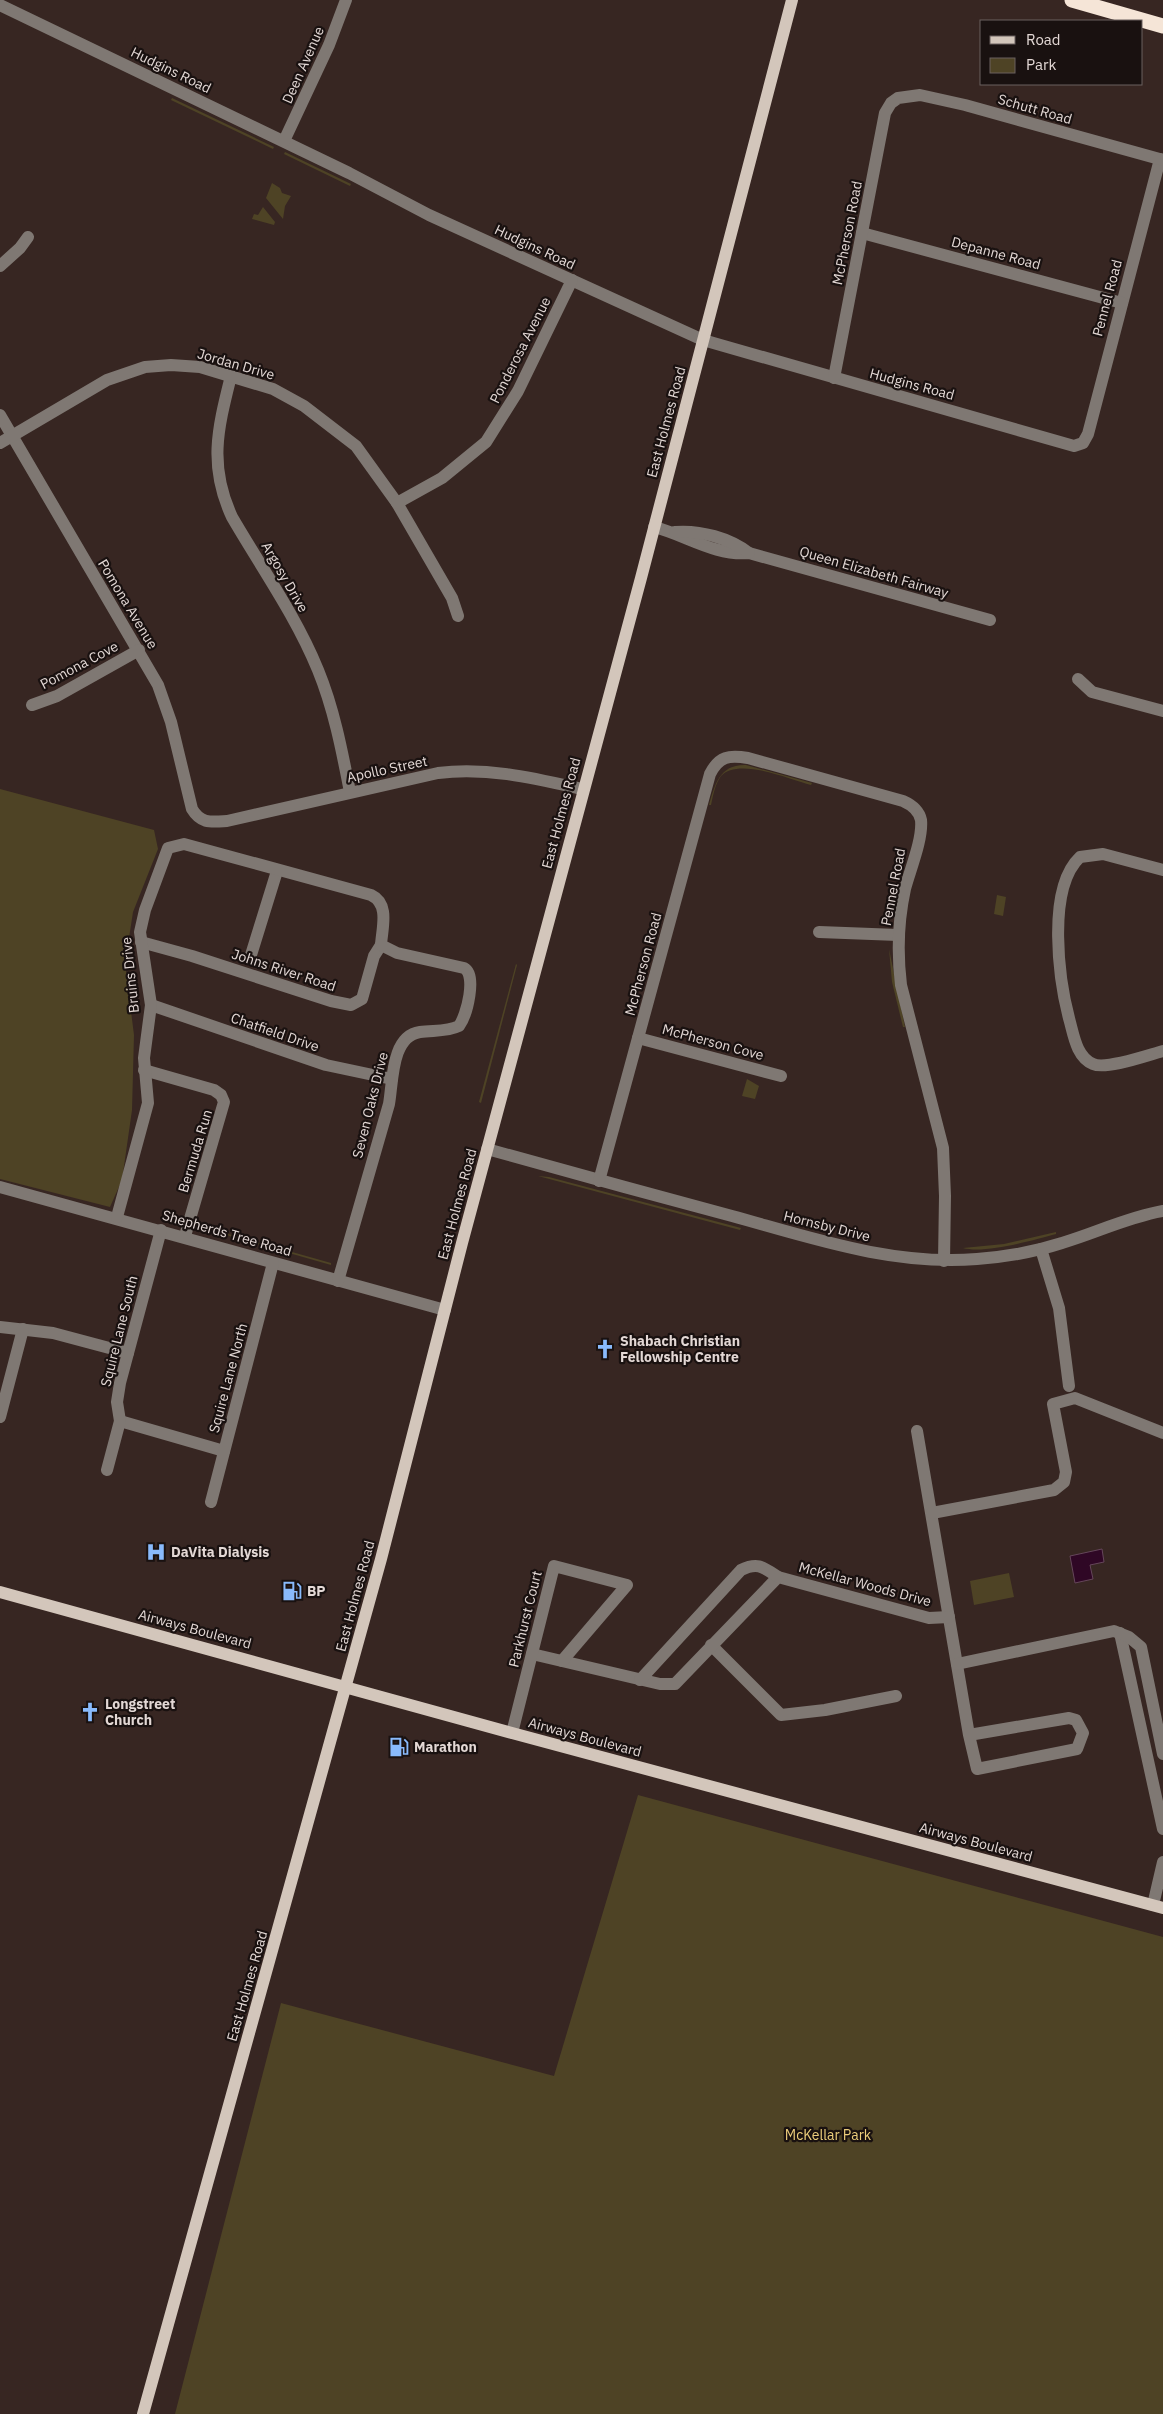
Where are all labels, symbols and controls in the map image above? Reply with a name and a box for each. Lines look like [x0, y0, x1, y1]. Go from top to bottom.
legend [980, 20, 1143, 85]
street label: Deen Avenue [278, 23, 328, 106]
text: Road [1026, 30, 1061, 49]
street label: Hudgins Road [128, 43, 214, 97]
text: Park [1026, 55, 1056, 74]
street label: Schutt Road [996, 90, 1074, 128]
street label: McPherson Road [828, 179, 866, 287]
street label: Hudgins Road [492, 220, 578, 274]
street label: Depanne Road [949, 232, 1043, 274]
street label: Pennel Road [1088, 258, 1126, 338]
street label: Ponderosa Avenue [485, 293, 555, 406]
street label: Jordan Drive [195, 344, 277, 384]
street label: East Holmes Road [643, 364, 689, 480]
street label: Hudgins Road [868, 364, 956, 404]
street label: Argosy Drive [258, 539, 313, 616]
street label: Queen Elizabeth Fairway [797, 542, 951, 602]
street label: Pomona Avenue [94, 556, 162, 652]
street label: Pomona Cove [37, 637, 121, 693]
street label: Apollo Street [345, 752, 429, 786]
street label: East Holmes Road [538, 755, 584, 871]
street label: Pennel Road [877, 847, 909, 927]
street label: McPherson Road [621, 911, 665, 1017]
street label: Bruins Drive [117, 936, 143, 1014]
street label: Johns River Road [230, 945, 338, 995]
street label: Chatfield Drive [228, 1008, 322, 1056]
street label: McPherson Cove [660, 1020, 766, 1064]
street label: Seven Oaks Drive [348, 1050, 392, 1160]
street label: Bermuda Run [174, 1107, 216, 1195]
street label: East Holmes Road [434, 1146, 480, 1262]
street label: Shepherds Tree Road [160, 1206, 294, 1260]
street label: Hornsby Drive [782, 1207, 872, 1246]
street label: Squire Lane South [96, 1274, 142, 1388]
street label: Squire Lane North [205, 1321, 251, 1435]
place label: Shabach Christian Fellowship Centre [620, 1332, 740, 1366]
church icon: Shabach Christian Fellowship Centre [594, 1338, 616, 1360]
street label: East Holmes Road [332, 1538, 378, 1654]
hospital icon: DaVita Dialysis [145, 1541, 167, 1563]
place label: DaVita Dialysis [171, 1543, 269, 1561]
street label: McKellar Woods Drive [797, 1558, 934, 1610]
street label: Parkhurst Court [504, 1569, 546, 1669]
fuel station icon: BP [281, 1580, 303, 1602]
place label: BP [307, 1582, 326, 1600]
street label: Airways Boulevard [136, 1605, 254, 1653]
place label: Longstreet Church [105, 1695, 175, 1729]
church icon: Longstreet Church [79, 1701, 101, 1723]
street label: Airways Boulevard [526, 1713, 644, 1761]
fuel station icon: Marathon [388, 1736, 410, 1758]
place label: Marathon [414, 1738, 477, 1756]
street label: Airways Boulevard [917, 1818, 1035, 1866]
street label: East Holmes Road [223, 1929, 271, 2043]
park label: McKellar Park [785, 2126, 872, 2144]

